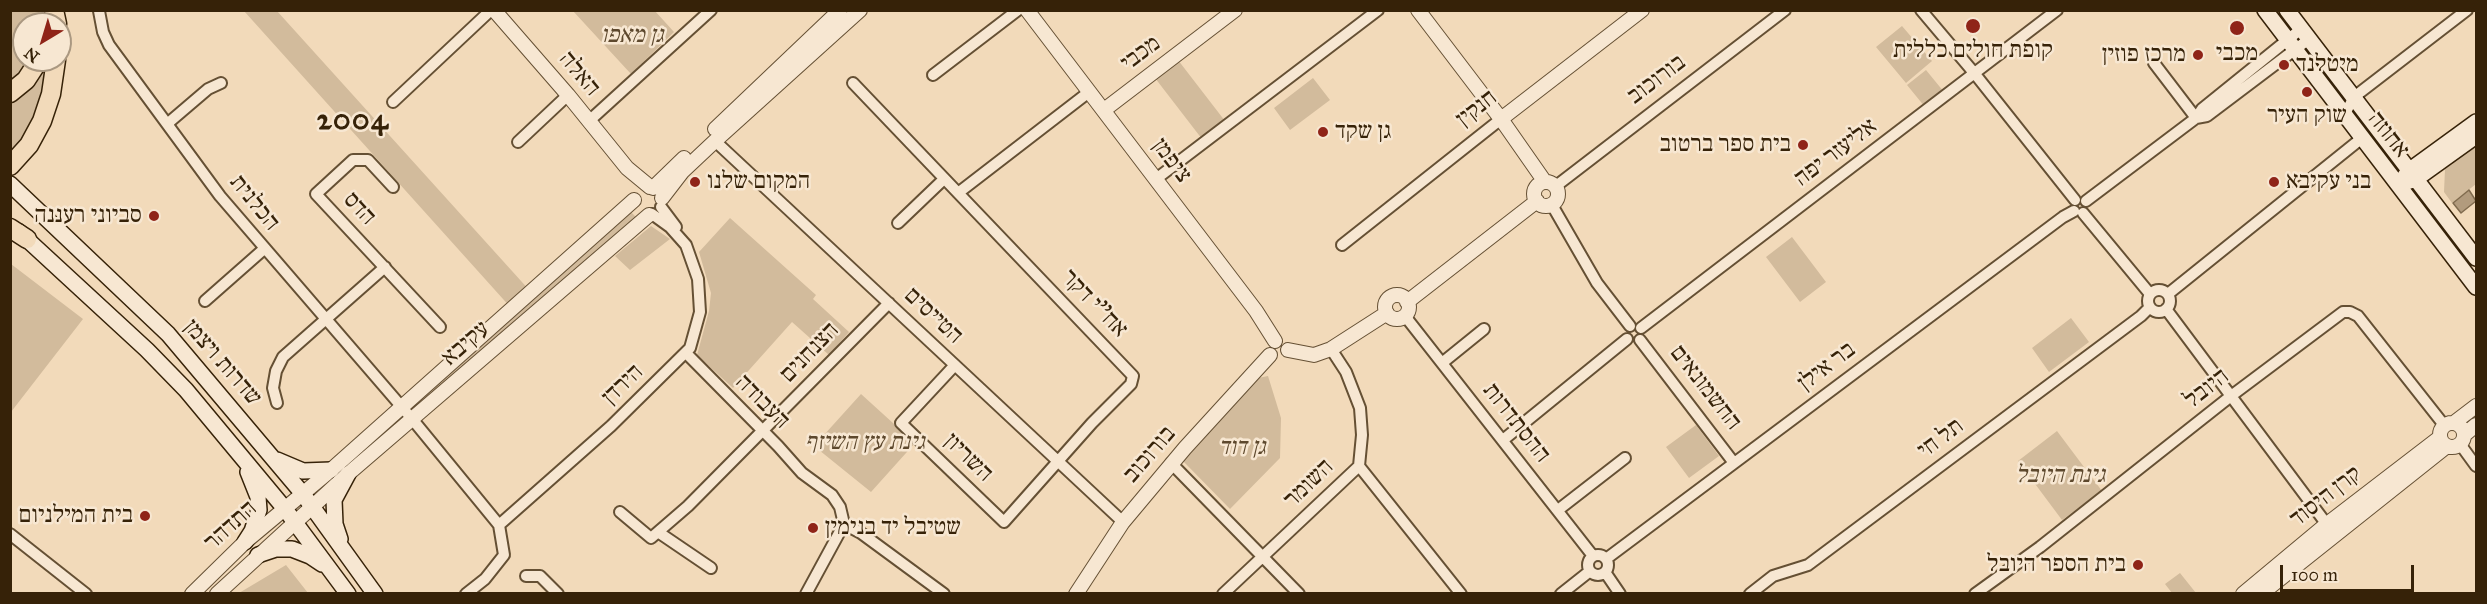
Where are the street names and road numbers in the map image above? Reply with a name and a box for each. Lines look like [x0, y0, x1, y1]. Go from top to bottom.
street label: מכבי [1115, 30, 1167, 78]
street label: האלה [552, 46, 606, 102]
street label: בורוכוב [1622, 49, 1692, 111]
street label: חנקין [1451, 84, 1503, 134]
street label: אחוזה [2361, 106, 2415, 164]
street label: אליעזר יפה [1789, 112, 1883, 194]
street label: ציפמן [1145, 133, 1197, 189]
street label: הכלנית [223, 169, 285, 237]
street label: הדס [337, 186, 381, 232]
street label: אח''י דקר [1055, 264, 1133, 344]
street label: הטייסים [897, 282, 969, 350]
street label: שדרות ויצמן [177, 314, 267, 412]
street label: עקיבא [436, 315, 496, 373]
street label: הצנחנים [774, 317, 846, 389]
street label: בר אילן [1793, 336, 1861, 398]
street label: החשמונאים [1663, 340, 1747, 436]
street label: הירדן [596, 358, 650, 412]
street label: היובל [2179, 363, 2235, 415]
street label: העבודה [729, 369, 795, 435]
street label: ההסתדרות [1476, 377, 1556, 469]
street label: תל חי [1912, 412, 1970, 466]
street label: בורוכוב [1118, 421, 1182, 489]
street label: השריון [937, 428, 999, 488]
street label: השומר [1278, 453, 1340, 515]
street label: קרן היסוד [2284, 460, 2368, 534]
street label: התדהר [199, 495, 263, 557]

